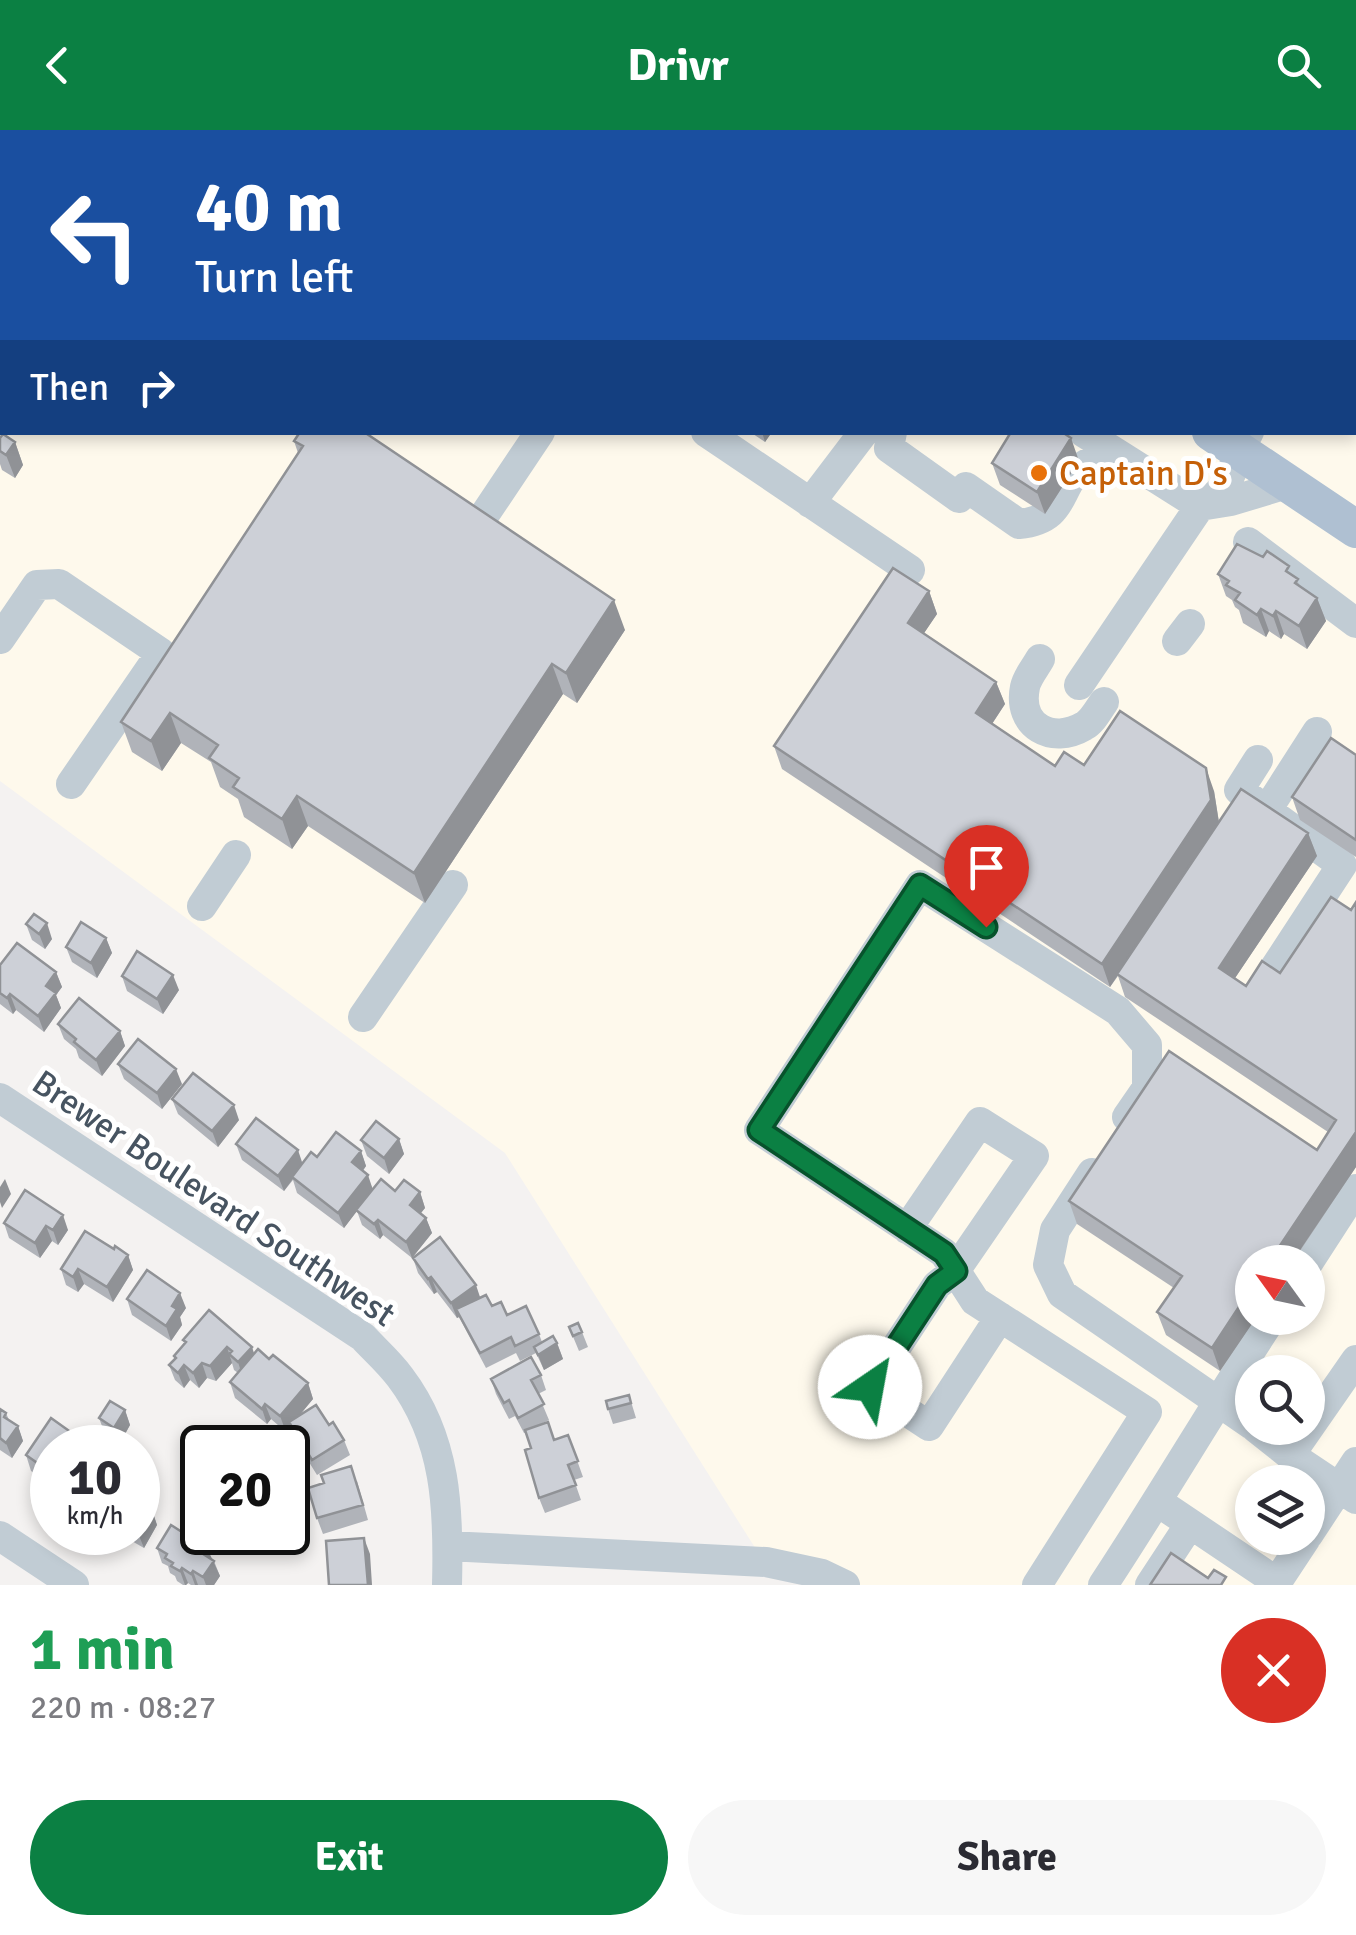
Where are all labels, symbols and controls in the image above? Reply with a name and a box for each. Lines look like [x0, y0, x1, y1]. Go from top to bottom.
icon: back [30, 38, 85, 93]
text: Drivr [627, 38, 729, 93]
icon: search [1271, 38, 1326, 93]
text: 40 m [195, 164, 343, 250]
icon: left [30, 170, 160, 300]
text: Turn left [195, 250, 354, 305]
icon: right [129, 360, 184, 415]
text: Then [30, 364, 109, 411]
place label: Captain D's [1059, 452, 1228, 495]
marker: Captain D's [1028, 462, 1050, 484]
pin [944, 825, 1029, 928]
icon: arrive [959, 840, 1014, 895]
street label: Brewer Boulevard Southwest [24, 1061, 403, 1336]
north arrow [1235, 1245, 1325, 1335]
map controls [1235, 1245, 1325, 1555]
position arrow [818, 1335, 922, 1439]
button: search [1235, 1355, 1325, 1445]
speed limit sign: 20 [180, 1425, 310, 1555]
text: 10 [68, 1447, 122, 1509]
button: layers [1235, 1465, 1325, 1555]
text: km/h [67, 1500, 123, 1531]
text: 1 min [30, 1613, 175, 1687]
button: close [1221, 1618, 1326, 1723]
text: 220 m · 08:27 [30, 1688, 216, 1727]
button: Exit [30, 1800, 668, 1915]
button: Share [688, 1800, 1326, 1915]

